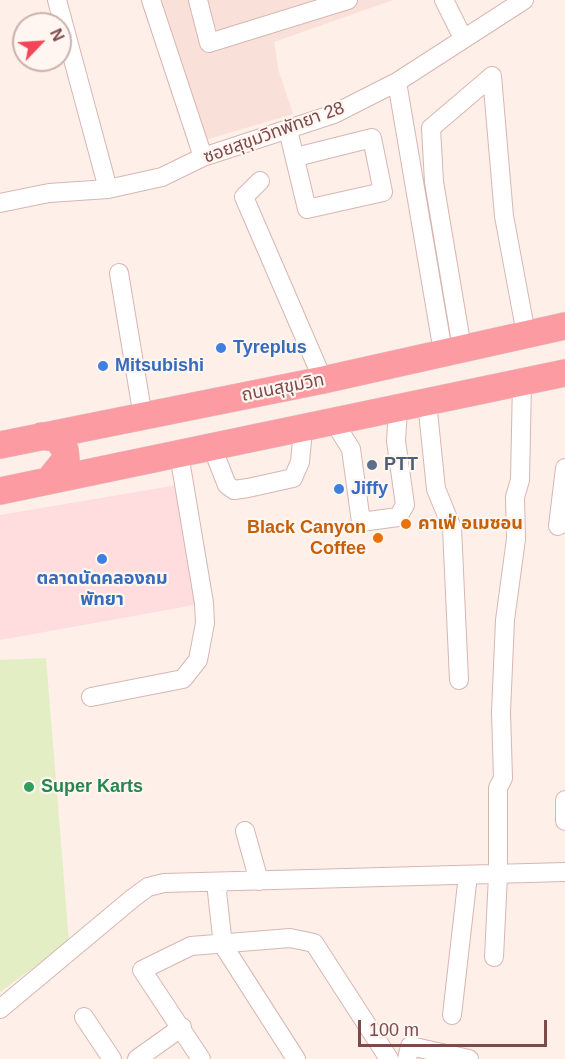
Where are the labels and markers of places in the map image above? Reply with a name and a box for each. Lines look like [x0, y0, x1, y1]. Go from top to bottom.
place label: Tyreplus [233, 337, 307, 359]
marker: Tyreplus [214, 341, 228, 355]
place label: Mitsubishi [115, 355, 204, 377]
marker: Mitsubishi [96, 359, 110, 373]
place label: PTT [384, 454, 418, 476]
marker: PTT [365, 458, 379, 472]
place label: Jiffy [351, 478, 388, 500]
marker: Jiffy [332, 482, 346, 496]
place label: คาเฟ่ อเมซอน [418, 513, 523, 535]
place label: Black Canyon Coffee [247, 517, 366, 560]
marker: คาเฟ่ อเมซอน [399, 517, 413, 531]
marker: Black Canyon Coffee [371, 531, 385, 545]
marker: ตลาดนัดคลองถม พัทยา [95, 552, 109, 566]
place label: ตลาดนัดคลองถม พัทยา [36, 568, 168, 610]
place label: Super Karts [41, 776, 143, 798]
marker: Super Karts [22, 780, 36, 794]

